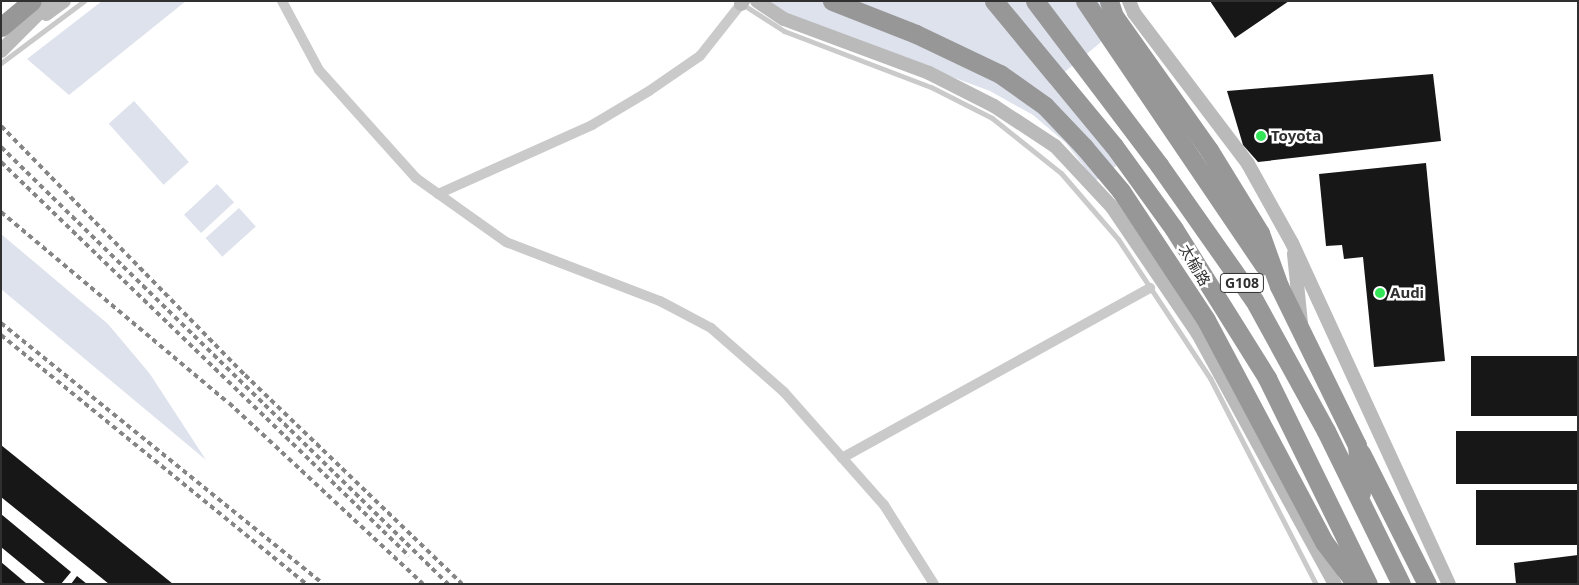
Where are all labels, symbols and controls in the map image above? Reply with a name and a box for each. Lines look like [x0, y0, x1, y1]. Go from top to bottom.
place label: Toyota [1271, 127, 1321, 145]
marker: Toyota [1255, 130, 1267, 142]
street label: 太榆路 [1176, 241, 1214, 289]
road number: G108 [1220, 272, 1264, 294]
place label: Audi [1390, 284, 1424, 302]
marker: Audi [1374, 287, 1386, 299]

